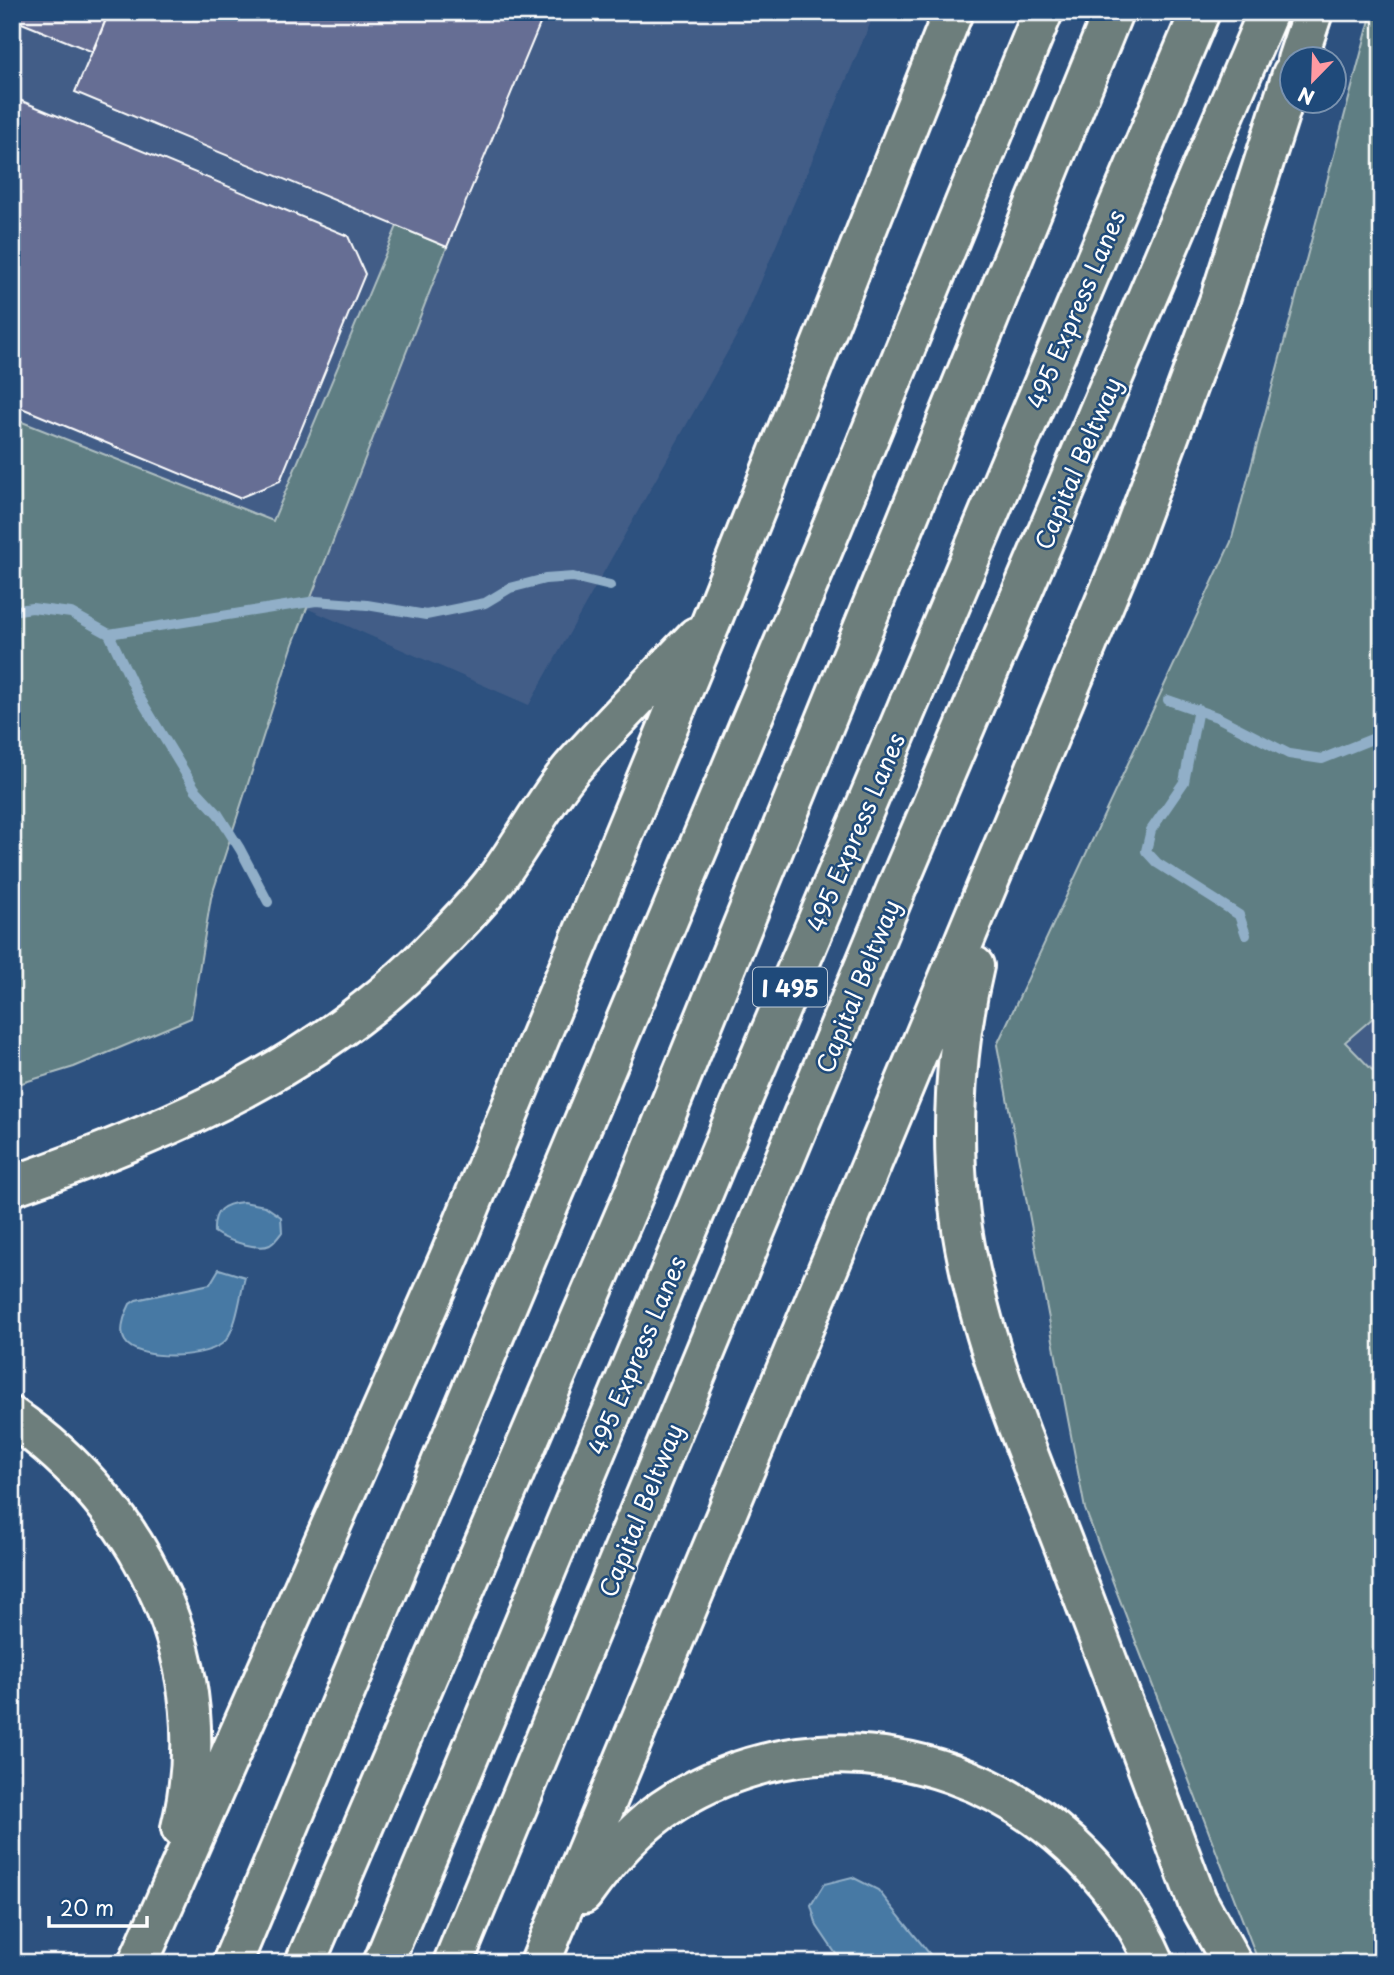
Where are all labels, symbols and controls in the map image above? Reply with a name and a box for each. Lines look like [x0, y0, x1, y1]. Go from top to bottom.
north arrow [1278, 46, 1348, 116]
text: N [1294, 81, 1318, 112]
street label: 495 Express Lanes [1017, 204, 1133, 414]
street label: Capital Beltway [1024, 371, 1130, 555]
street label: 495 Express Lanes [797, 727, 913, 937]
street label: Capital Beltway [806, 894, 908, 1078]
road number: I 495 [753, 968, 827, 1006]
street label: 495 Express Lanes [578, 1250, 694, 1460]
street label: Capital Beltway [589, 1418, 691, 1602]
scale bar [49, 1884, 147, 1928]
text: 20 m [60, 1891, 114, 1923]

